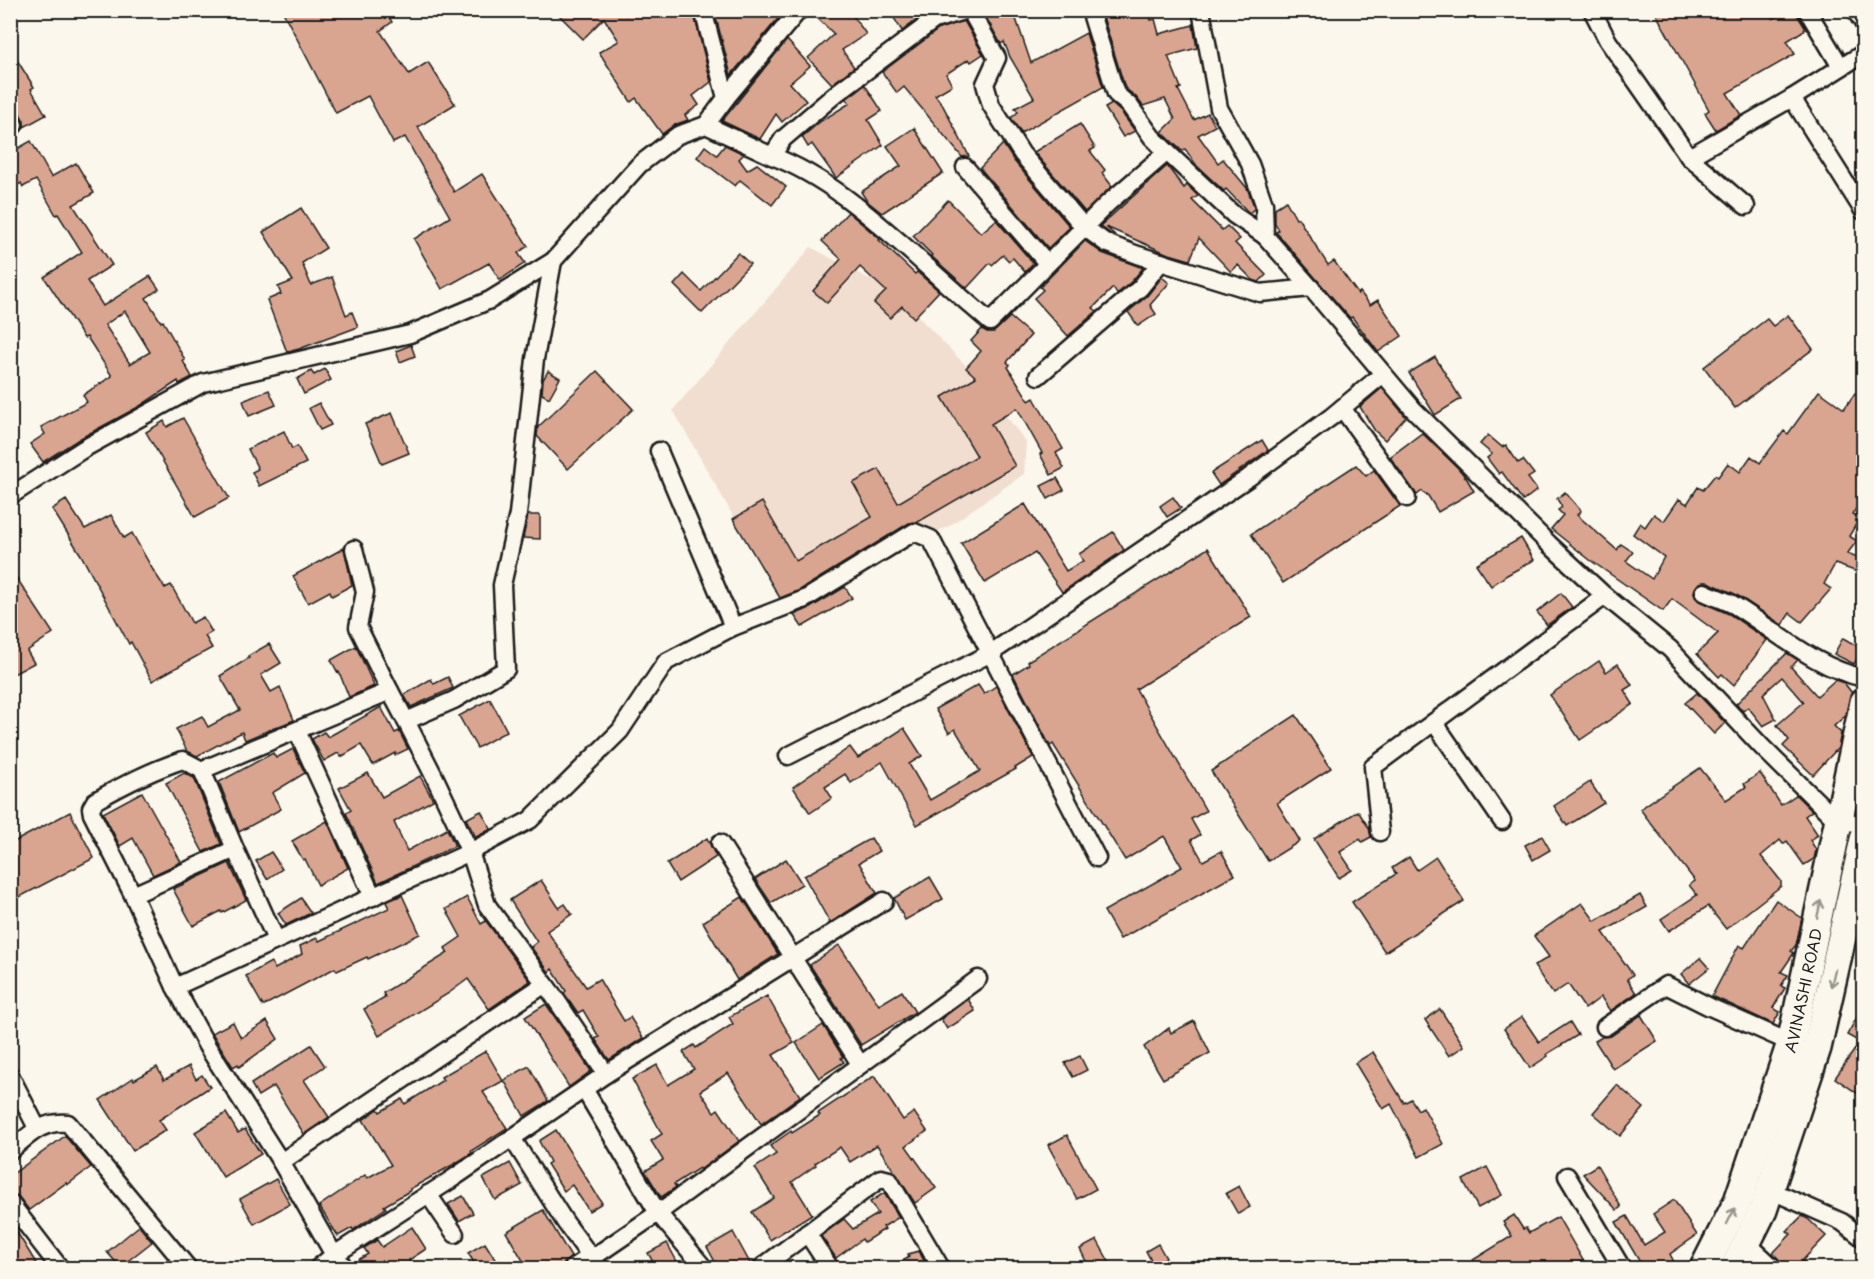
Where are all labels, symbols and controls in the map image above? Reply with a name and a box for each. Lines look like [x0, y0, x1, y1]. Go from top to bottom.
one-way arrow [1814, 899, 1825, 919]
street label: AVINASHI ROAD [1777, 926, 1827, 1055]
one-way arrow [1826, 968, 1838, 987]
one-way arrow [1725, 1208, 1737, 1226]

